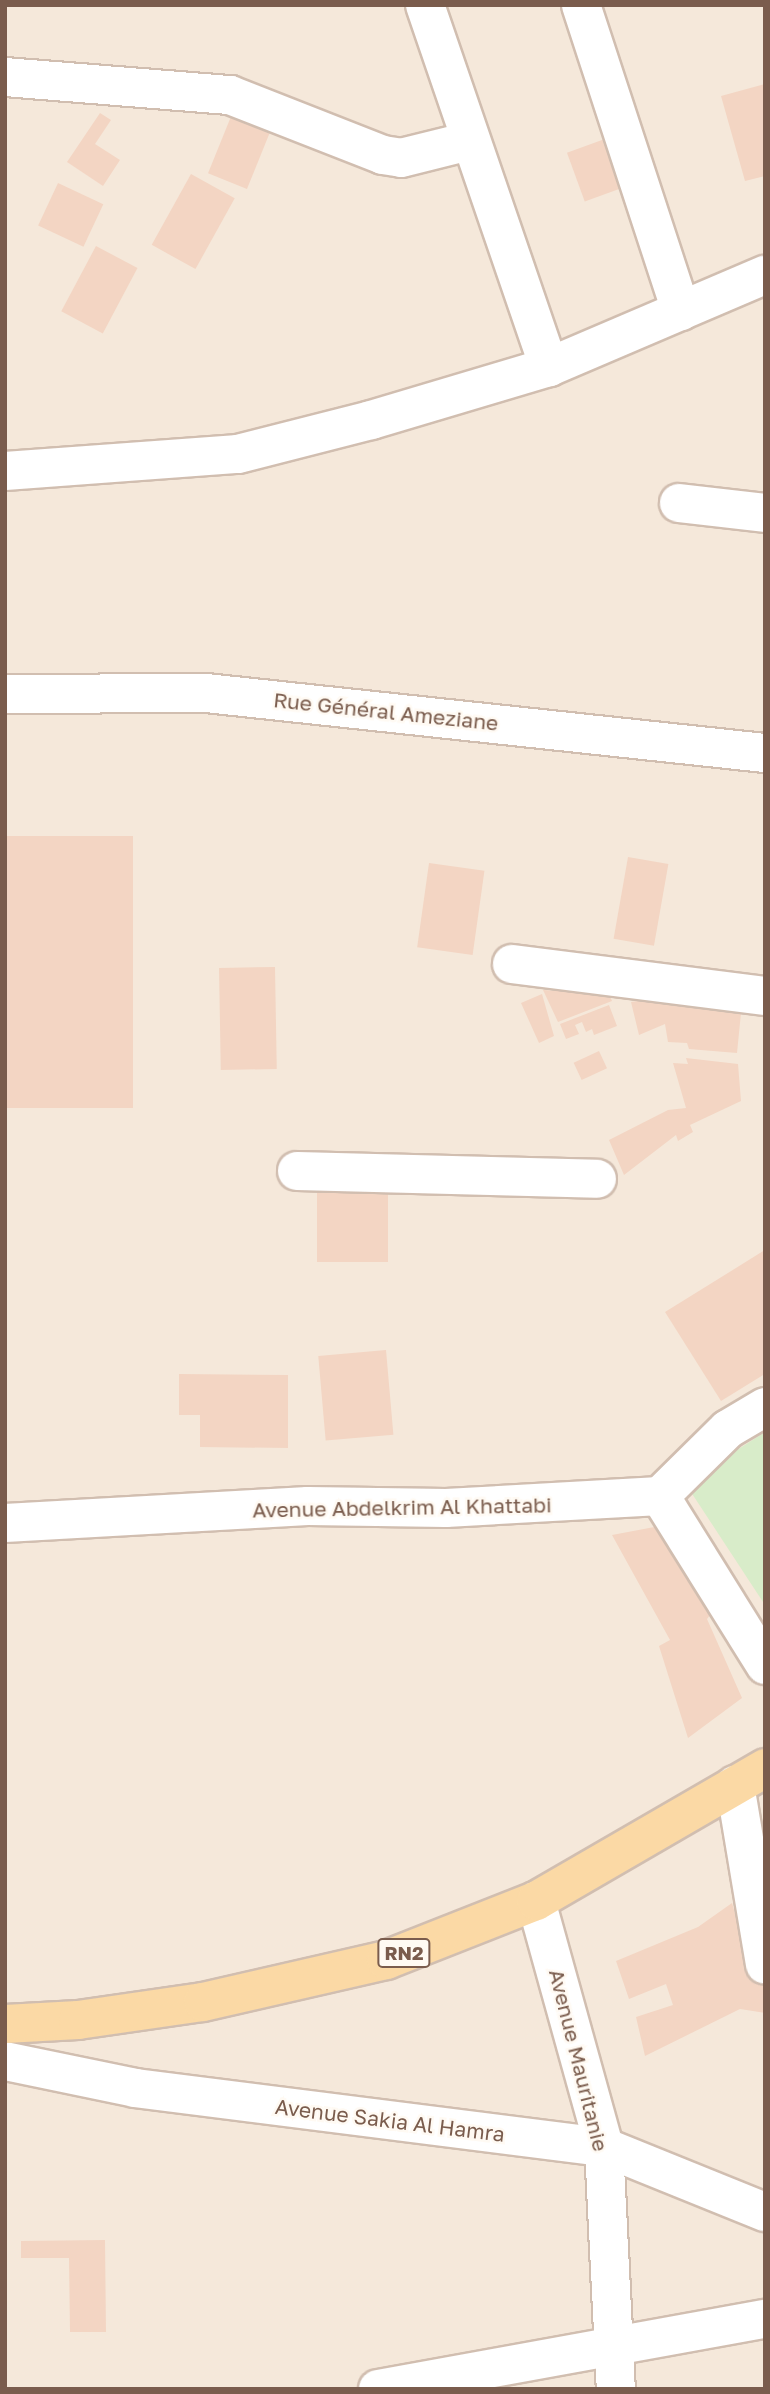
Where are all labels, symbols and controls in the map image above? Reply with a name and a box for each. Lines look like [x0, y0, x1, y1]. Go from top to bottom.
street label: Rue Général Ameziane [272, 687, 500, 735]
street label: Avenue Abdelkrim Al Khattabi [252, 1492, 552, 1522]
road number: RN2 [376, 1938, 432, 1968]
street label: Avenue Mauritanie [544, 1966, 614, 2154]
street label: Avenue Sakia Al Hamra [274, 2093, 506, 2147]

